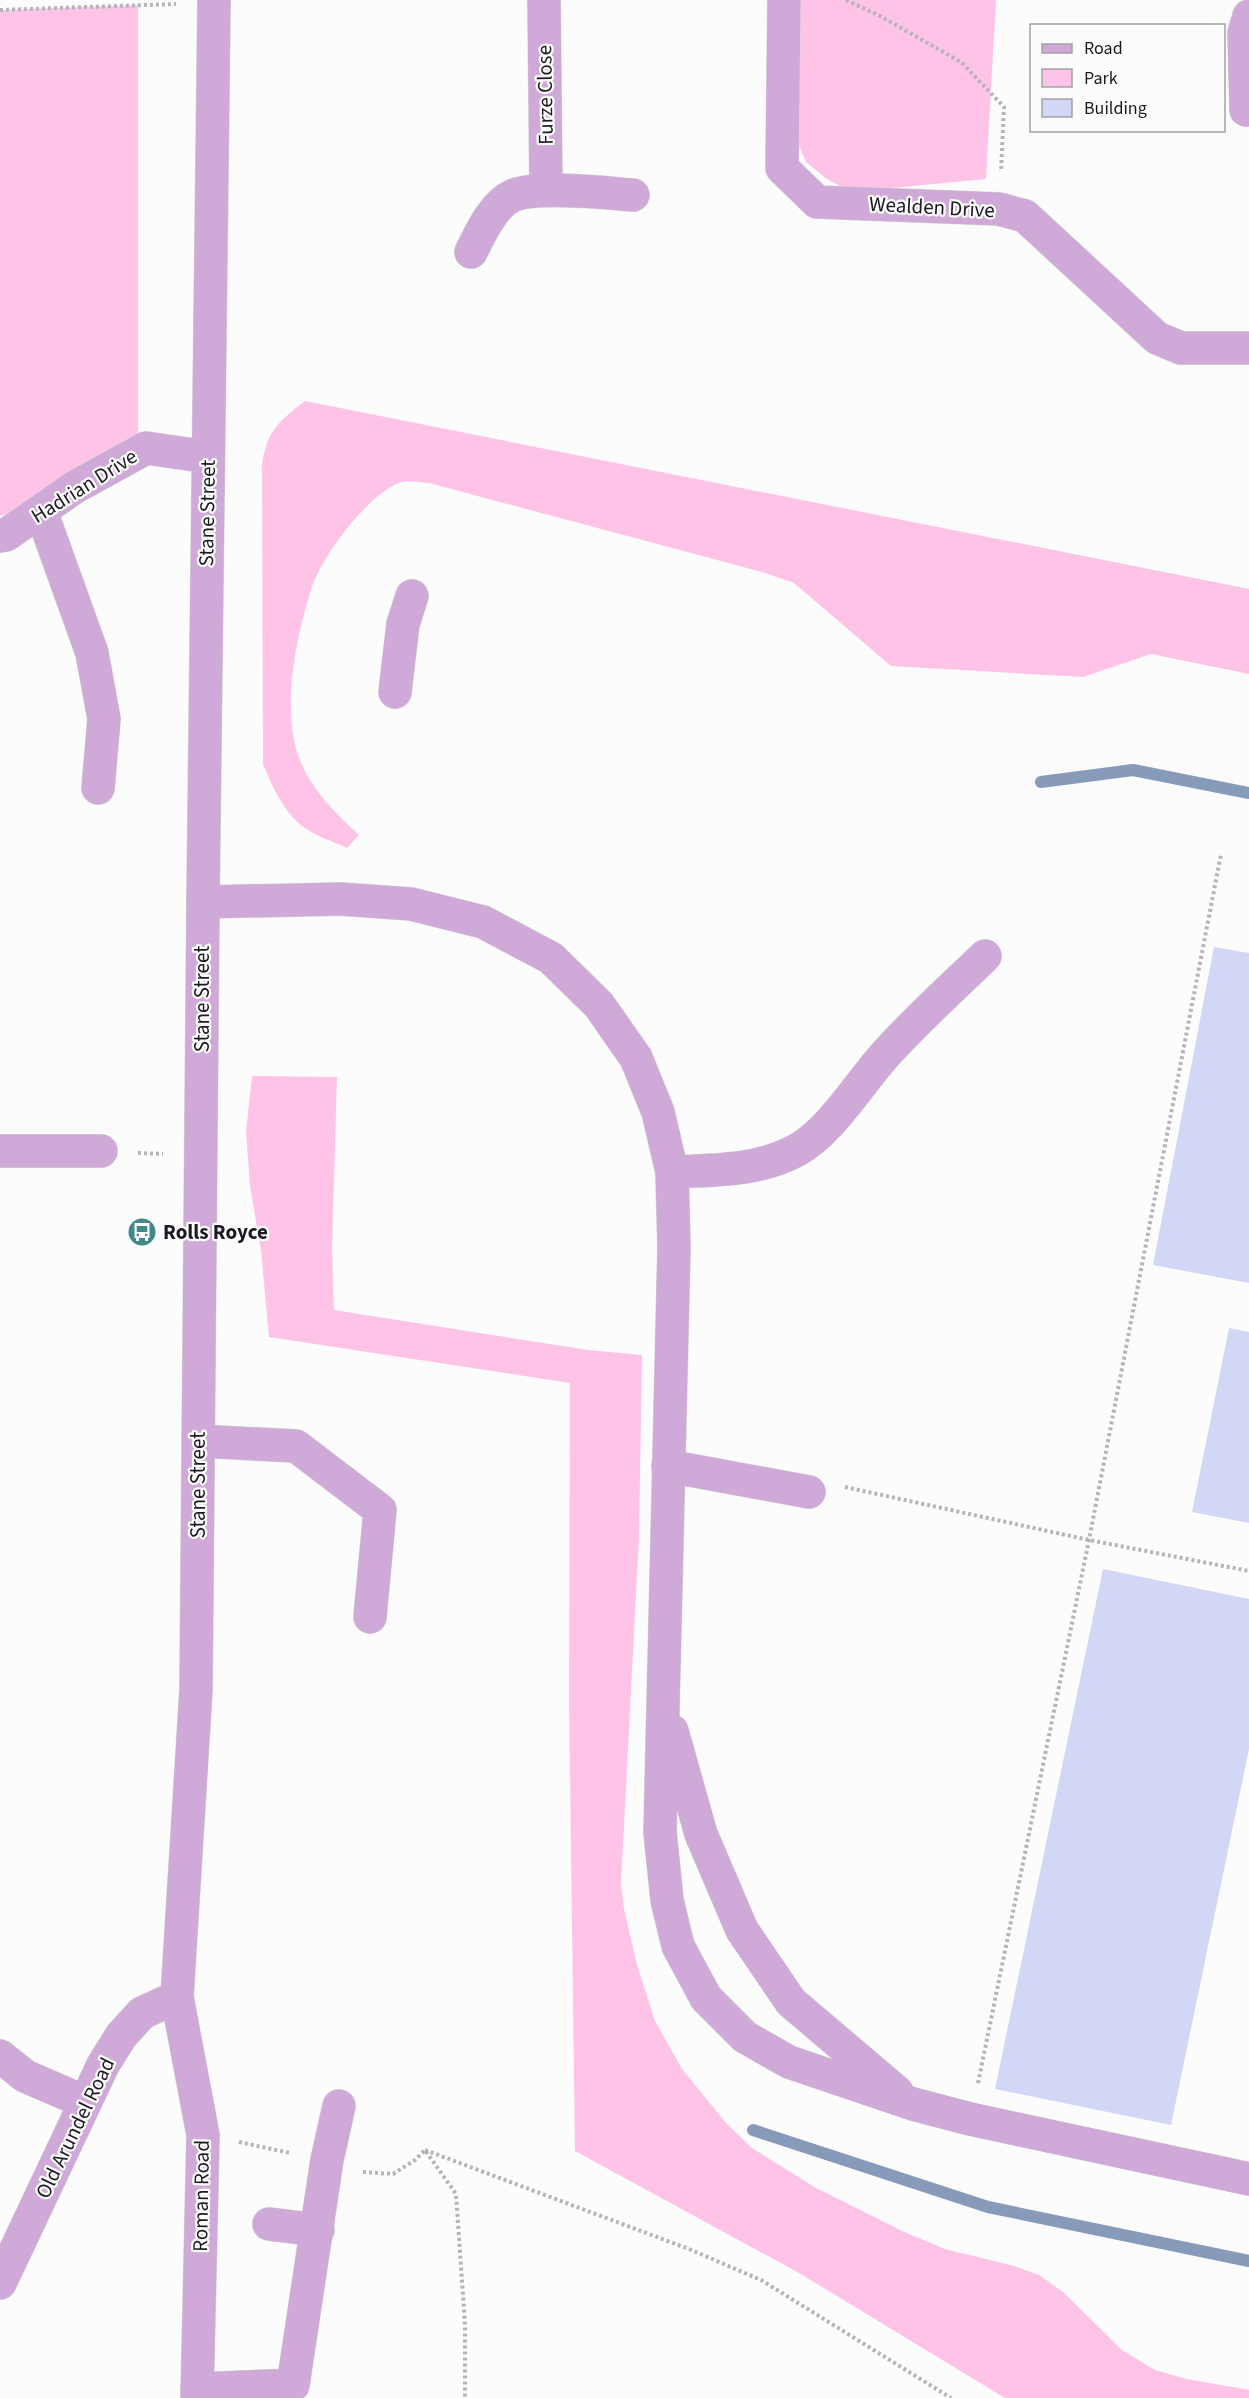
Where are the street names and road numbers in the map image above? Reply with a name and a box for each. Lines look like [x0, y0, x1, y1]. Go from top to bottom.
street label: Furze Close [529, 45, 561, 145]
street label: Wealden Drive [868, 189, 996, 225]
street label: Hadrian Drive [25, 441, 143, 531]
street label: Stane Street [191, 459, 223, 567]
street label: Stane Street [187, 946, 217, 1052]
street label: Stane Street [183, 1432, 213, 1538]
street label: Old Arundel Road [28, 2052, 122, 2204]
street label: Roman Road [185, 2140, 217, 2252]

